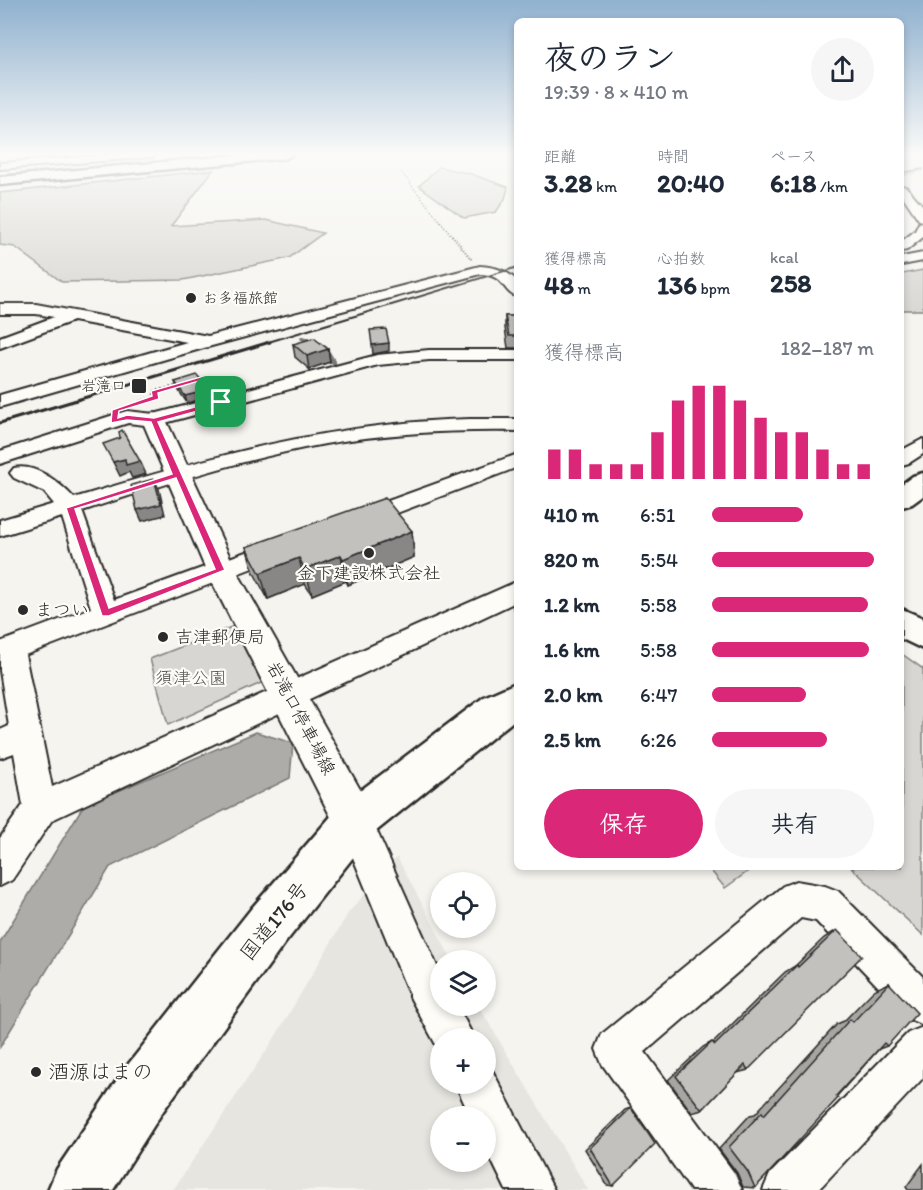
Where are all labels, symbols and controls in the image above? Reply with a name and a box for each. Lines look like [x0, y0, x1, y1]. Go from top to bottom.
text: 夜のラン [544, 38, 676, 77]
button: share [811, 38, 874, 101]
text: 19:39 · 8 × 410 m [544, 80, 688, 104]
text: 距離 [544, 147, 576, 166]
text: 時間 [657, 147, 689, 166]
text: ペース [770, 147, 817, 166]
text: 3.28 [544, 167, 593, 199]
text: 20:40 [657, 167, 725, 199]
text: 6:18 [770, 167, 816, 199]
text: km [593, 177, 617, 196]
text: /km [816, 177, 848, 196]
text: kcal [770, 248, 798, 267]
text: 獲得標高 [544, 249, 608, 268]
text: 心拍数 [657, 249, 705, 268]
text: 258 [770, 267, 812, 299]
text: 48 [544, 269, 574, 301]
text: 136 [657, 269, 697, 301]
text: m [574, 279, 591, 298]
text: bpm [697, 279, 730, 298]
place label: お多福旅館 [203, 289, 278, 307]
marker: お多福旅館 [184, 291, 198, 305]
text: 182–187 m [781, 336, 874, 360]
text: 獲得標高 [544, 340, 624, 364]
pin [195, 376, 246, 427]
place label: 岩滝口 [81, 377, 126, 395]
marker: 岩滝口 [130, 377, 148, 395]
icon: arrive [204, 385, 237, 418]
text: 410 m [544, 503, 599, 527]
text: 6:51 [640, 503, 675, 527]
marker: 金下建設株式会社 [362, 546, 376, 560]
text: 820 m [544, 548, 599, 572]
text: 5:54 [640, 548, 678, 572]
place label: 金下建設株式会社 [297, 562, 441, 584]
text: 1.2 km [544, 593, 600, 617]
text: 5:58 [640, 593, 677, 617]
place label: まつい [35, 599, 89, 621]
marker: まつい [16, 603, 30, 617]
place label: 吉津郵便局 [175, 626, 265, 648]
marker: 吉津郵便局 [156, 630, 170, 644]
text: 1.6 km [544, 638, 600, 662]
text: 5:58 [640, 638, 677, 662]
street label: 岩滝口停車場線 [262, 657, 340, 779]
park label: 須津公園 [155, 667, 227, 689]
text: 2.0 km [544, 683, 603, 707]
text: 6:47 [640, 683, 677, 707]
text: 2.5 km [544, 728, 601, 752]
text: 6:26 [640, 728, 677, 752]
button: 保存 [544, 789, 703, 858]
button: 共有 [715, 789, 874, 858]
map controls [430, 872, 496, 1172]
button: locate [430, 872, 496, 938]
street label: 国道176号 [234, 876, 313, 965]
button: layers [430, 950, 496, 1016]
button: + [430, 1028, 496, 1094]
place label: 酒源はまの [48, 1059, 153, 1084]
marker: 酒源はまの [29, 1065, 43, 1079]
button: − [430, 1106, 496, 1172]

